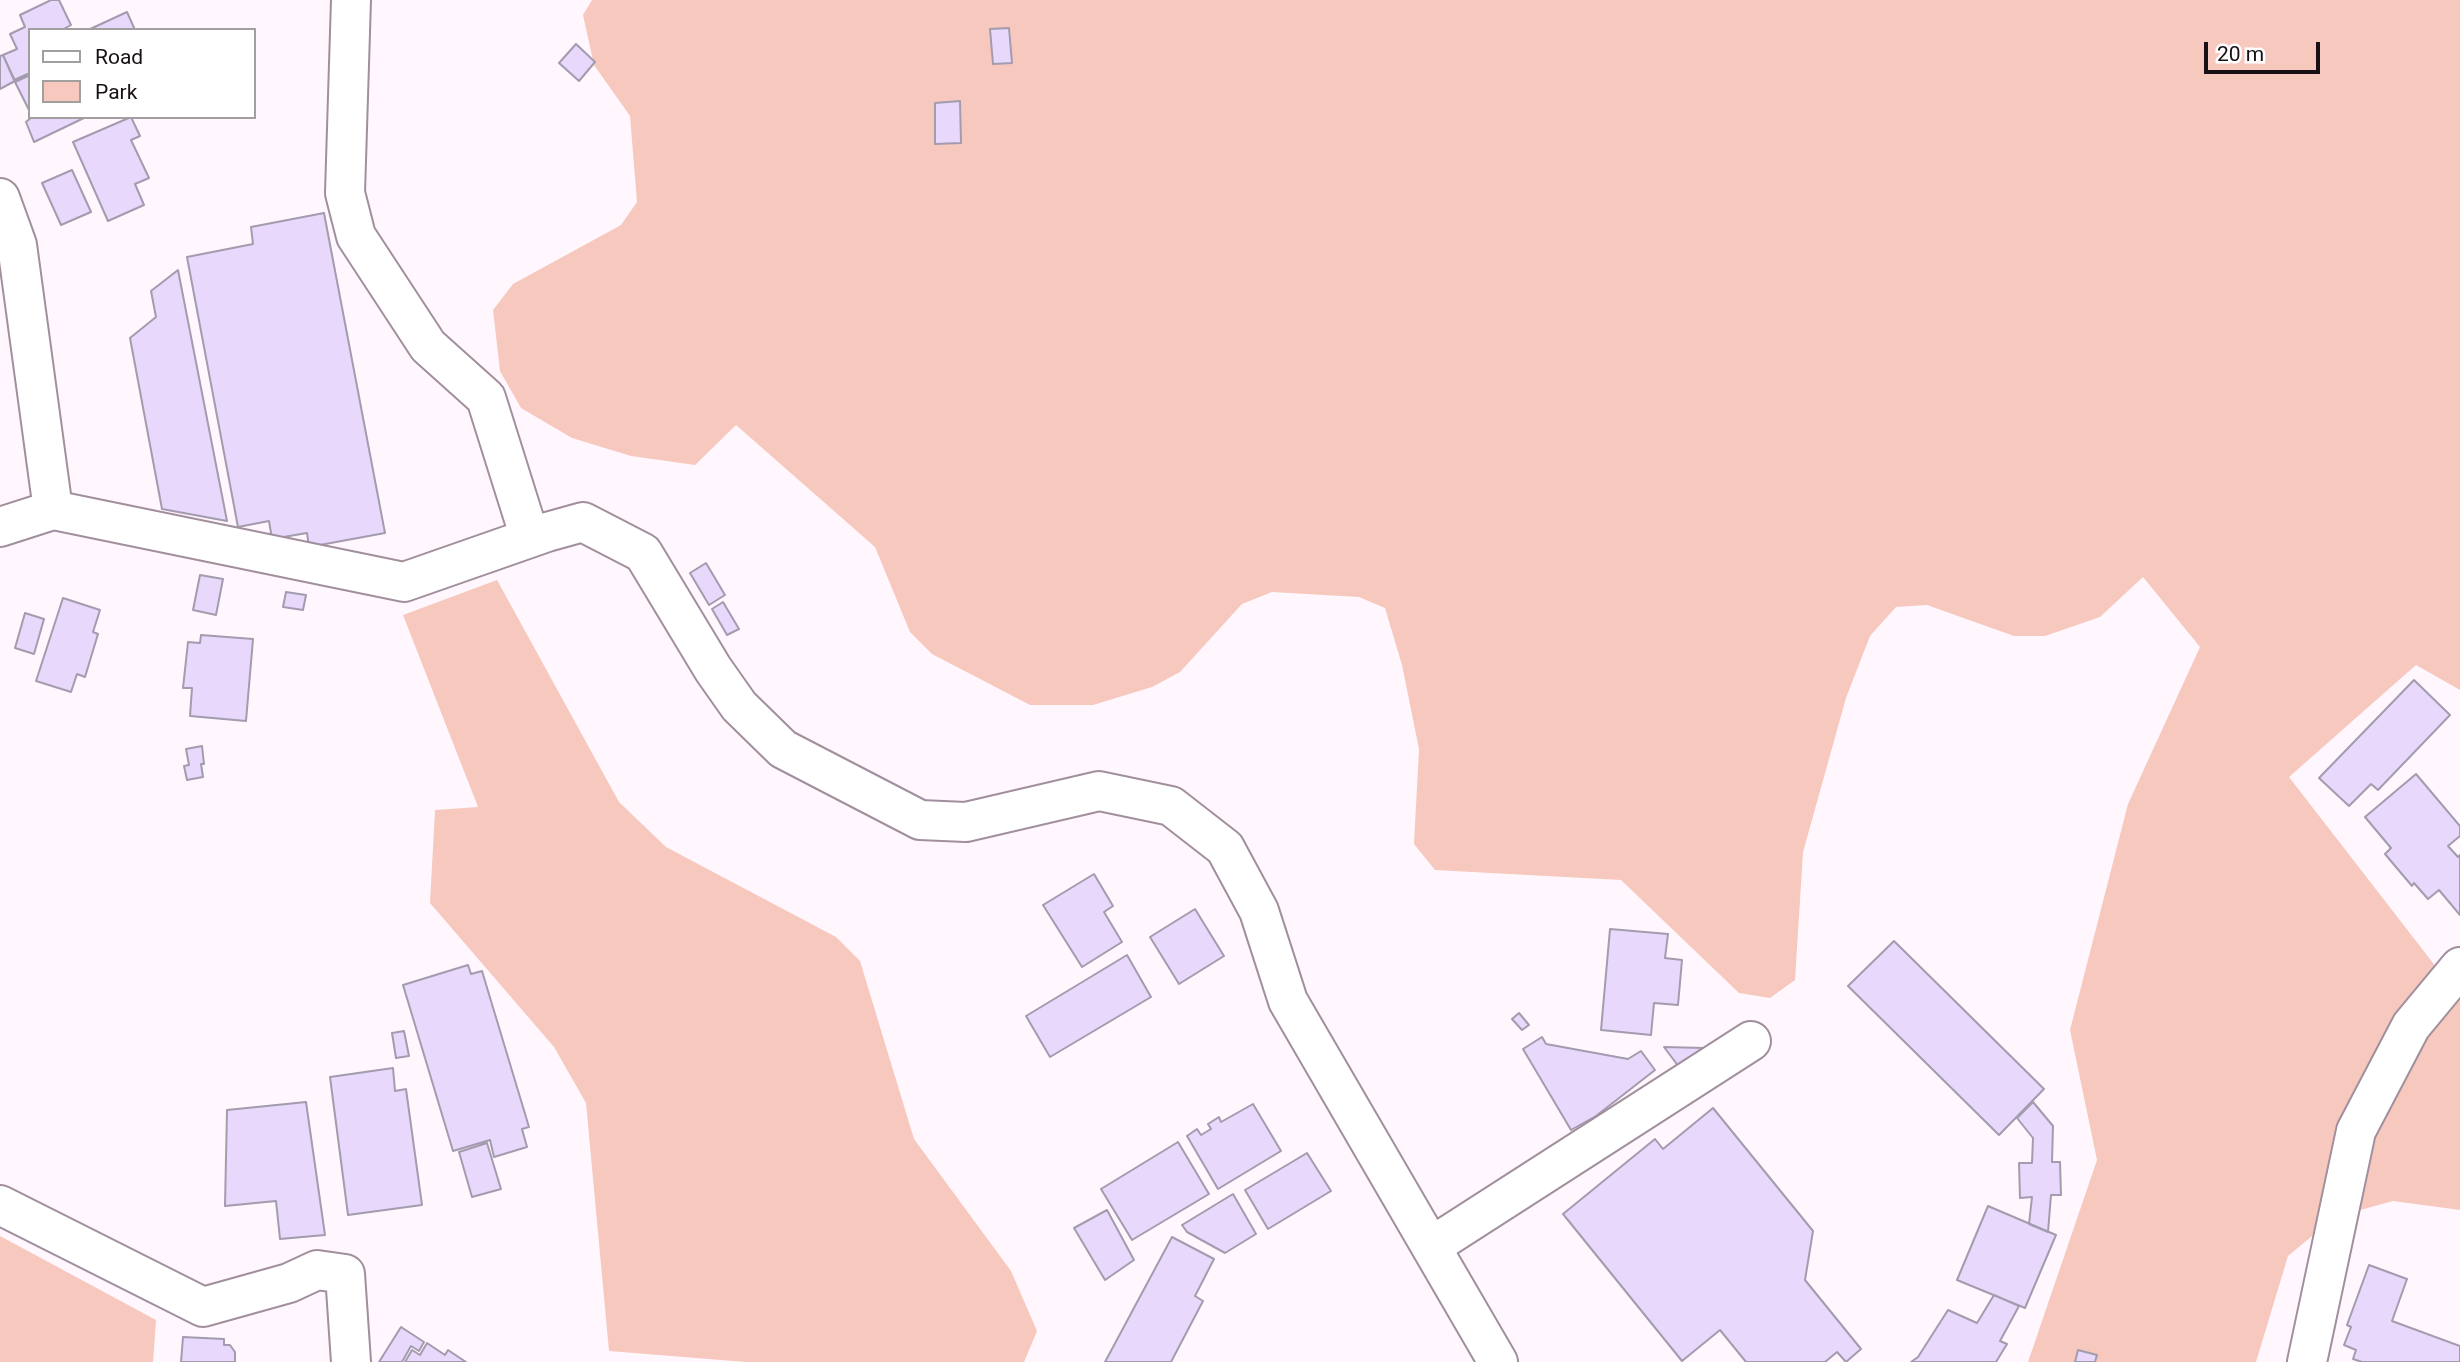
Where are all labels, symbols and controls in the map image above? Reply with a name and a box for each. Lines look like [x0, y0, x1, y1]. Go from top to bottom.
legend [28, 28, 256, 119]
scale bar [2208, 28, 2324, 72]
text: 20 m [2217, 42, 2264, 66]
text: Road [95, 45, 143, 69]
text: Park [95, 80, 137, 104]

